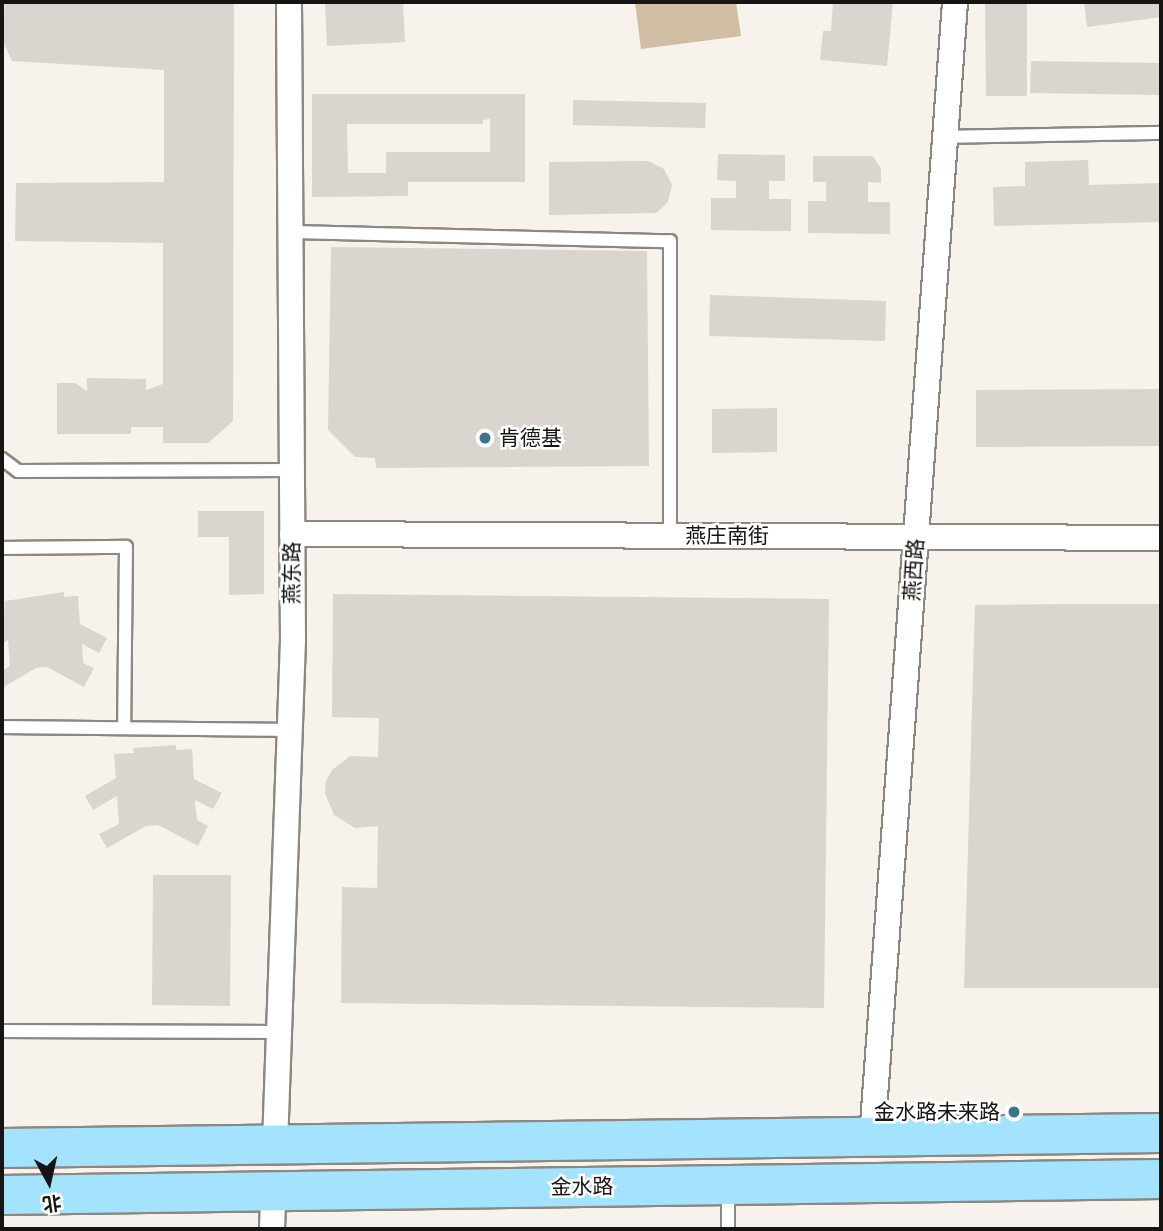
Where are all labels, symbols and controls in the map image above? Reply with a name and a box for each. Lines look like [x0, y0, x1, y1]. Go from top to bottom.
place label: 肯德基 [499, 425, 562, 451]
marker: 肯德基 [477, 430, 493, 446]
street label: 燕庄南街 [685, 523, 769, 549]
street label: 燕西路 [899, 538, 929, 602]
street label: 燕东路 [279, 542, 305, 604]
place label: 金水路未来路 [874, 1099, 1000, 1125]
marker: 金水路未来路 [1006, 1104, 1022, 1120]
north arrow [14, 1147, 84, 1217]
street label: 金水路 [550, 1174, 614, 1200]
text: 北 [41, 1191, 63, 1216]

